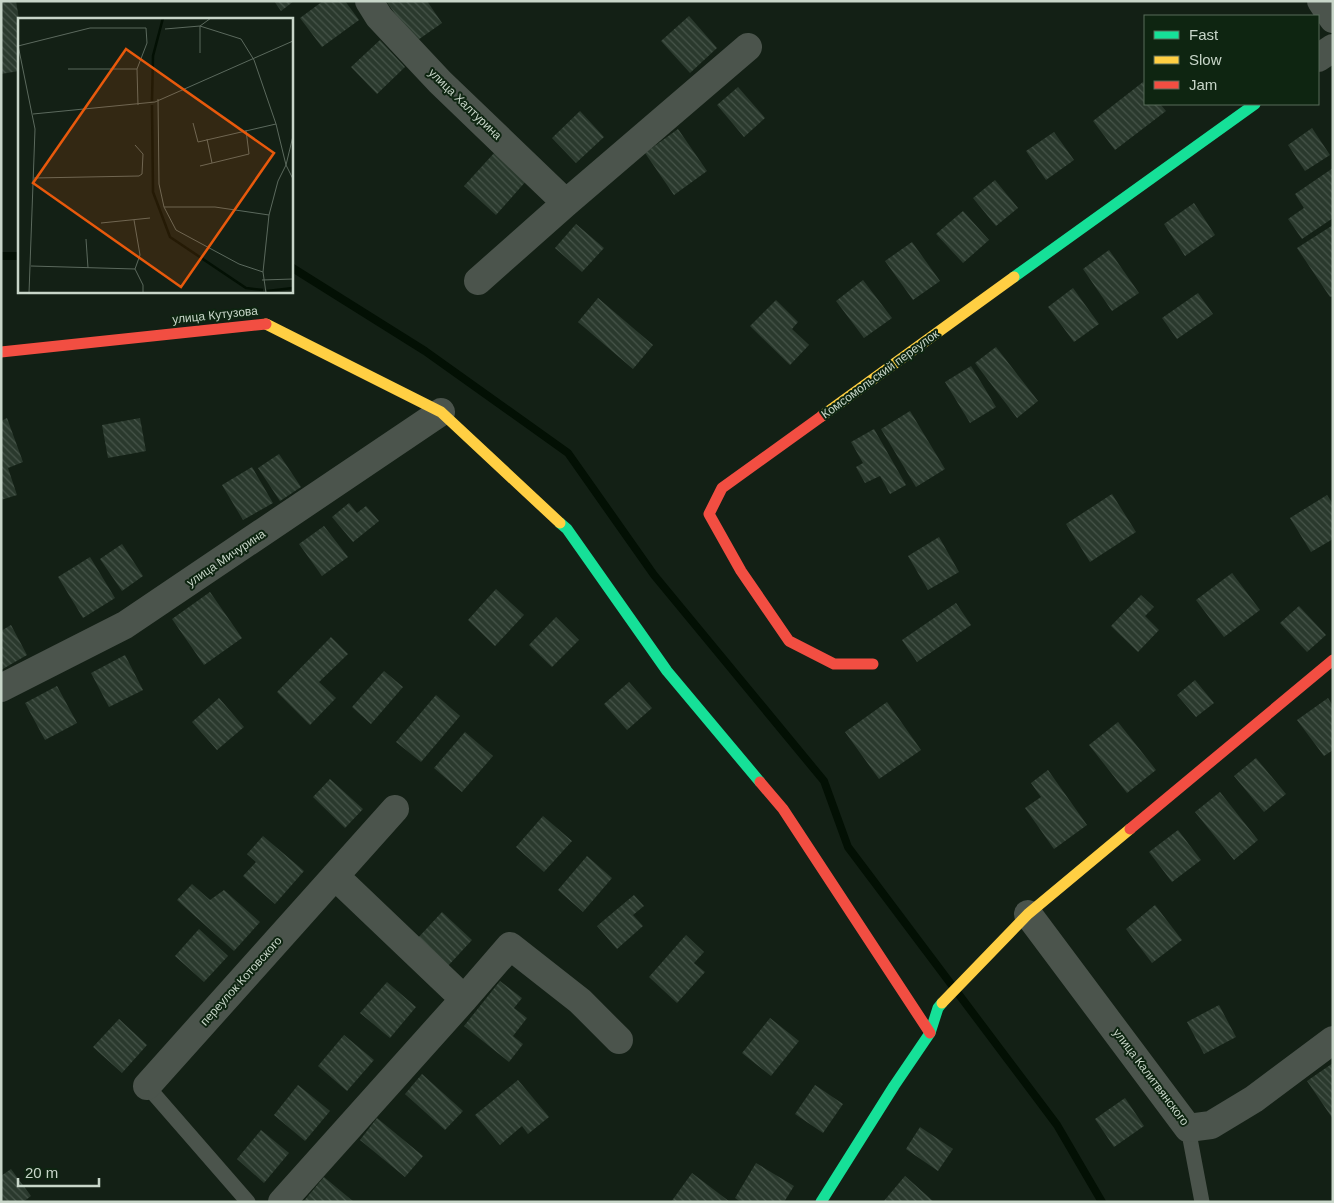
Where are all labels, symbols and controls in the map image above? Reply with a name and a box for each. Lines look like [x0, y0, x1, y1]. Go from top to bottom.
legend [1144, 15, 1319, 105]
inset map [18, 18, 292, 292]
text: Fast [1189, 26, 1219, 43]
text: Slow [1189, 51, 1222, 68]
street label: улица Халтурина [426, 66, 505, 143]
text: Jam [1189, 76, 1217, 93]
street label: улица Кутузова [172, 304, 259, 326]
street label: Комсомольский переулок [819, 326, 942, 421]
street label: улица Мичурина [184, 526, 268, 589]
street label: переулок Котовского [197, 933, 285, 1028]
street label: улица Калитвянского [1110, 1026, 1192, 1128]
scale bar [18, 1156, 99, 1188]
text: 20 m [25, 1164, 58, 1181]

